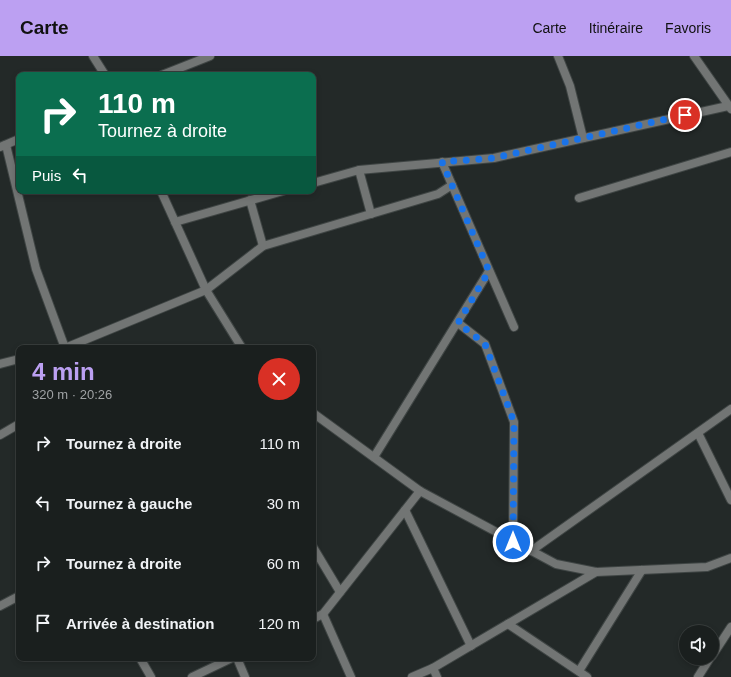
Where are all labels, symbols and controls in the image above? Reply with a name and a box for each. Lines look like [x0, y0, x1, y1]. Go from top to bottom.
text: Carte [20, 17, 69, 38]
text: Carte [532, 20, 567, 36]
text: Itinéraire [589, 20, 643, 36]
text: Favoris [665, 20, 711, 36]
icon: right [32, 88, 84, 140]
text: 110 m [98, 88, 176, 119]
pin [668, 98, 702, 132]
icon: arrive [674, 104, 696, 126]
text: Tournez à droite [98, 121, 227, 141]
icon: left [69, 164, 91, 186]
text: Puis [32, 167, 61, 184]
text: 4 min [32, 358, 95, 385]
button: close [258, 358, 300, 400]
text: 320 m · 20:26 [32, 387, 112, 402]
icon: right [32, 432, 54, 454]
text: Tournez à droite [66, 435, 182, 452]
text: 110 m [259, 435, 300, 452]
icon: left [32, 492, 54, 514]
text: Tournez à gauche [66, 495, 192, 512]
text: 30 m [267, 495, 300, 512]
position arrow [492, 521, 534, 563]
icon: right [32, 552, 54, 574]
text: Tournez à droite [66, 555, 182, 572]
text: 60 m [267, 555, 300, 572]
icon: arrive [32, 612, 54, 634]
text: Arrivée à destination [66, 615, 214, 632]
text: 120 m [258, 615, 300, 632]
map controls [679, 625, 719, 665]
button: sound [679, 625, 719, 665]

